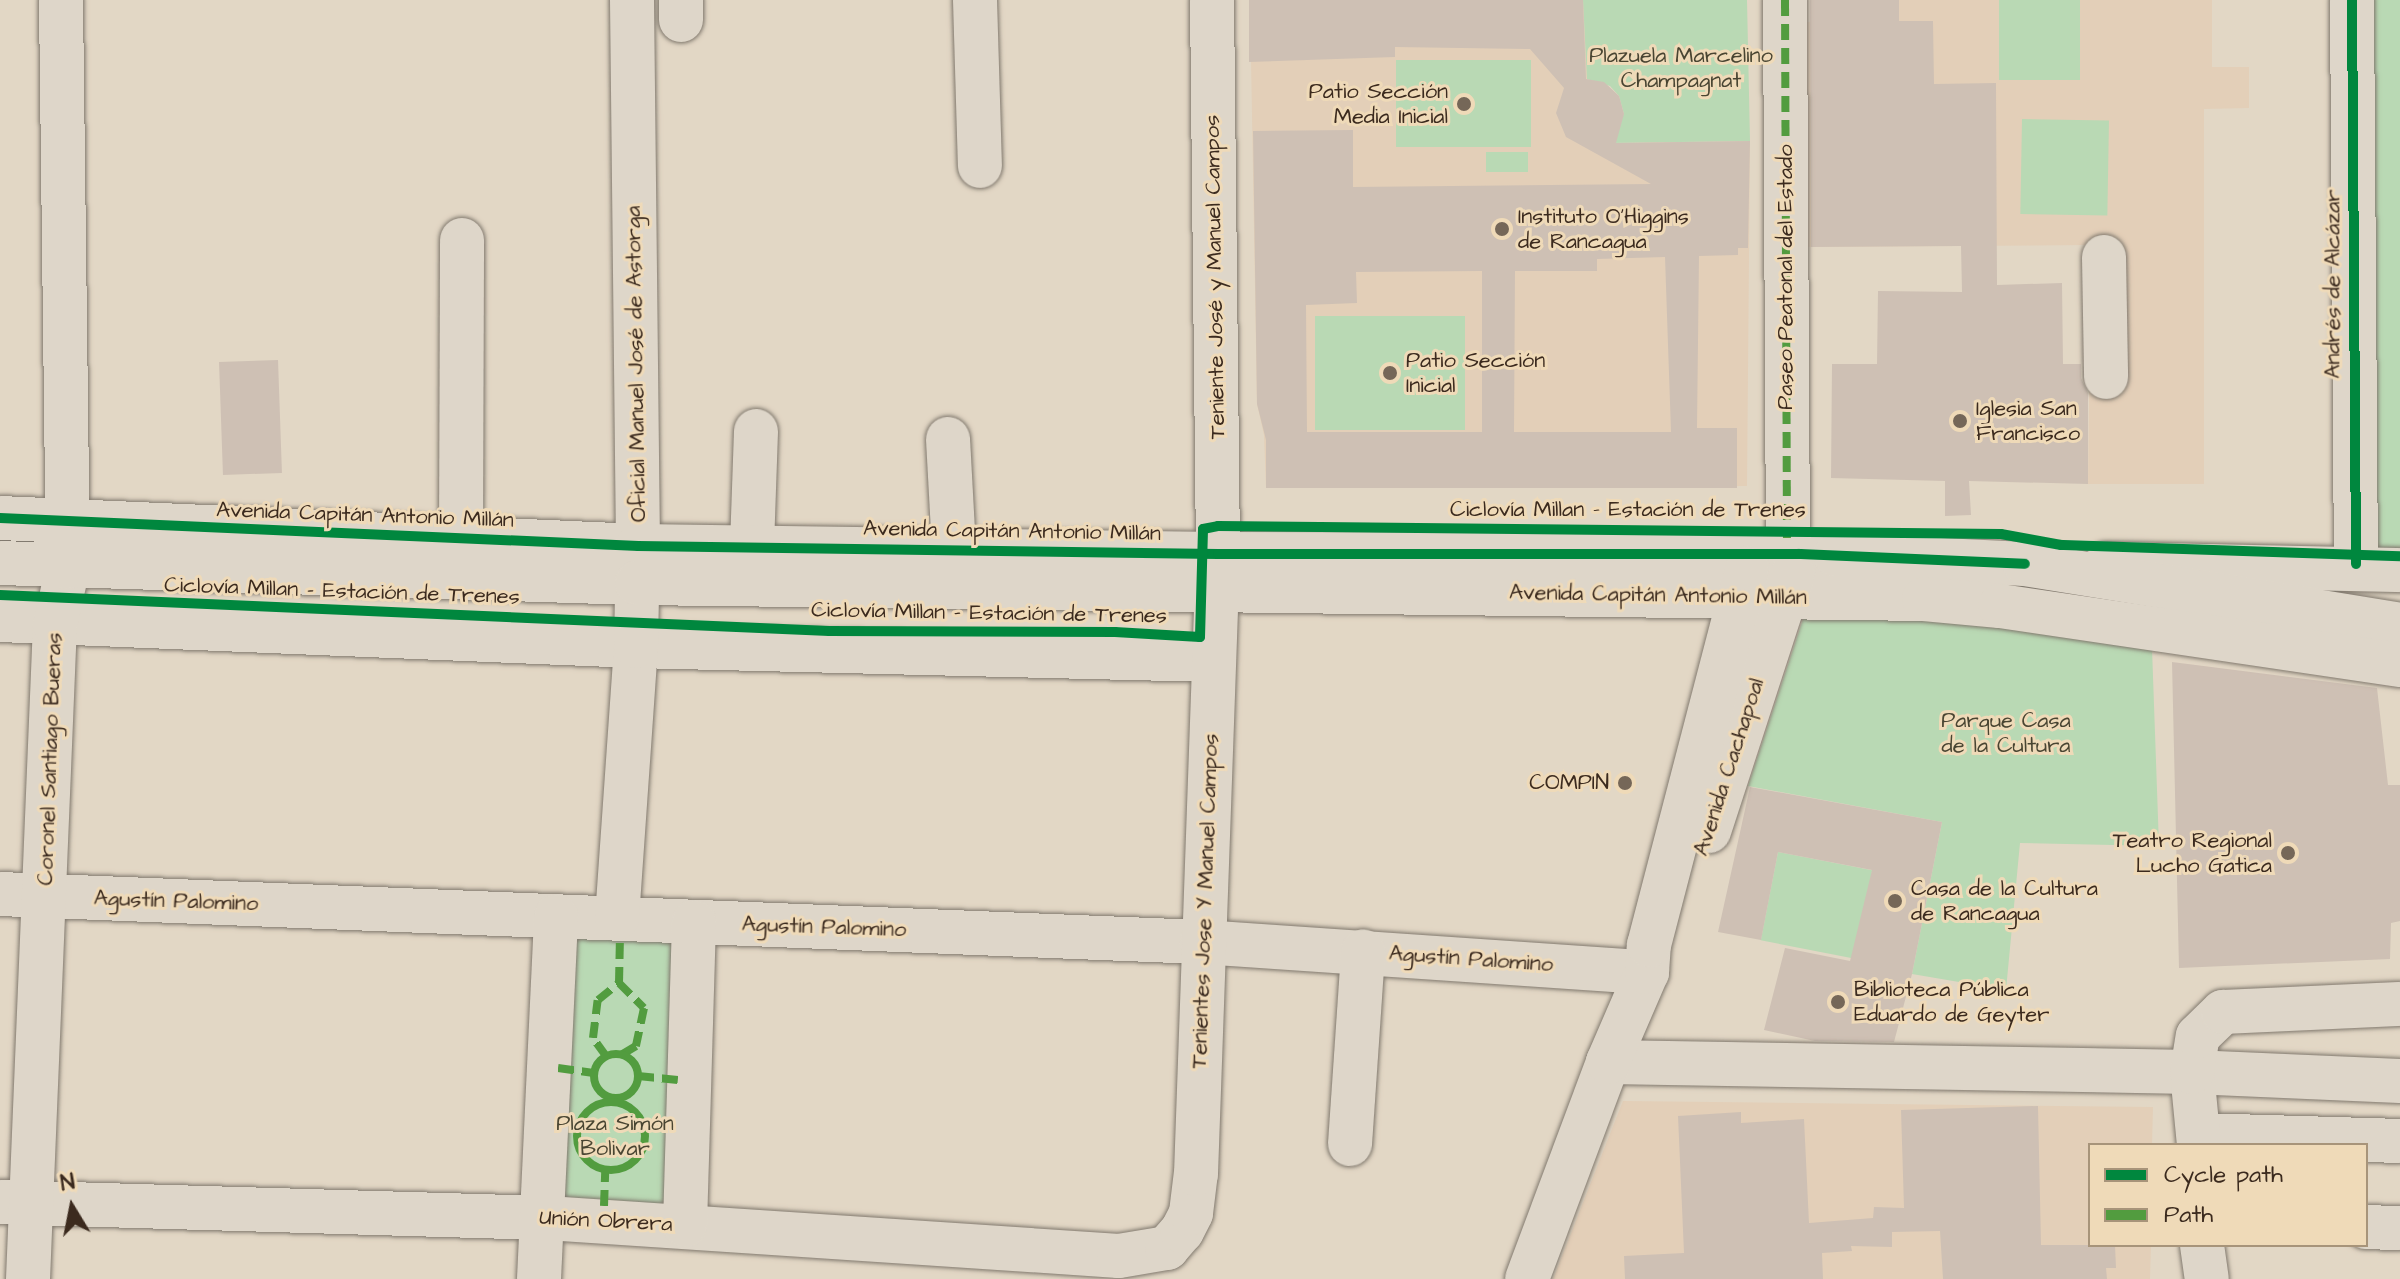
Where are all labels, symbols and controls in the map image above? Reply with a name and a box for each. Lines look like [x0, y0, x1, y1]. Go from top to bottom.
park label: Plazuela Marcelino Champagnat [1589, 42, 1773, 94]
place label: Patio Sección Media Inicial [1309, 78, 1448, 130]
marker: Patio Sección Media Inicial [1455, 95, 1473, 113]
street label: Teniente José y Manuel Campos [1199, 115, 1231, 439]
street label: Paseo Peatonal del Estado [1773, 144, 1799, 410]
street label: Andrés de Alcázar [2320, 189, 2346, 379]
place label: Instituto O'Higgins de Rancagua [1518, 203, 1689, 254]
street label: Oficial Manuel José de Astorga [620, 206, 652, 522]
marker: Instituto O'Higgins de Rancagua [1493, 220, 1511, 238]
place label: Patio Sección Inicial [1406, 347, 1545, 398]
marker: Patio Sección Inicial [1381, 364, 1399, 382]
place label: Iglesia San Francisco [1976, 395, 2080, 446]
marker: Iglesia San Francisco [1951, 412, 1969, 430]
street label: Avenida Capitán Antonio Millán [216, 497, 514, 533]
street label: Ciclovía Millan - Estación de Trenes [1450, 497, 1806, 523]
street label: Avenida Capitán Antonio Millán [863, 515, 1161, 547]
street label: Ciclovía Millan - Estación de Trenes [164, 572, 520, 610]
street label: Avenida Capitán Antonio Millán [1509, 579, 1807, 611]
street label: Ciclovía Millan - Estación de Trenes [811, 597, 1167, 629]
street label: Coronel Santiago Bueras [32, 632, 68, 886]
street label: Avenida Cachapoal [1688, 675, 1770, 859]
park label: Parque Casa de la Cultura [1941, 707, 2071, 758]
street label: Tenientes Jose Y Manuel Campos [1186, 733, 1224, 1069]
place label: COMPIN [1529, 770, 1609, 796]
marker: COMPIN [1616, 774, 1634, 792]
place label: Teatro Regional Lucho Gatica [2113, 827, 2272, 878]
marker: Teatro Regional Lucho Gatica [2279, 844, 2297, 862]
place label: Casa de la Cultura de Rancagua [1911, 875, 2098, 926]
street label: Agustín Palomino [93, 885, 259, 917]
marker: Casa de la Cultura de Rancagua [1886, 892, 1904, 910]
street label: Agustín Palomino [741, 911, 907, 943]
street label: Agustín Palomino [1388, 940, 1554, 978]
place label: Biblioteca Pública Eduardo de Geyter [1854, 976, 2049, 1028]
marker: Biblioteca Pública Eduardo de Geyter [1829, 993, 1847, 1011]
park label: Plaza Simón Bolivar [556, 1110, 674, 1162]
legend [2088, 1143, 2368, 1247]
text: Cycle path [2164, 1158, 2283, 1192]
text: N [58, 1166, 77, 1199]
north arrow [32, 1167, 112, 1247]
text: Path [2164, 1198, 2213, 1232]
street label: Unión Obrera [539, 1204, 673, 1238]

